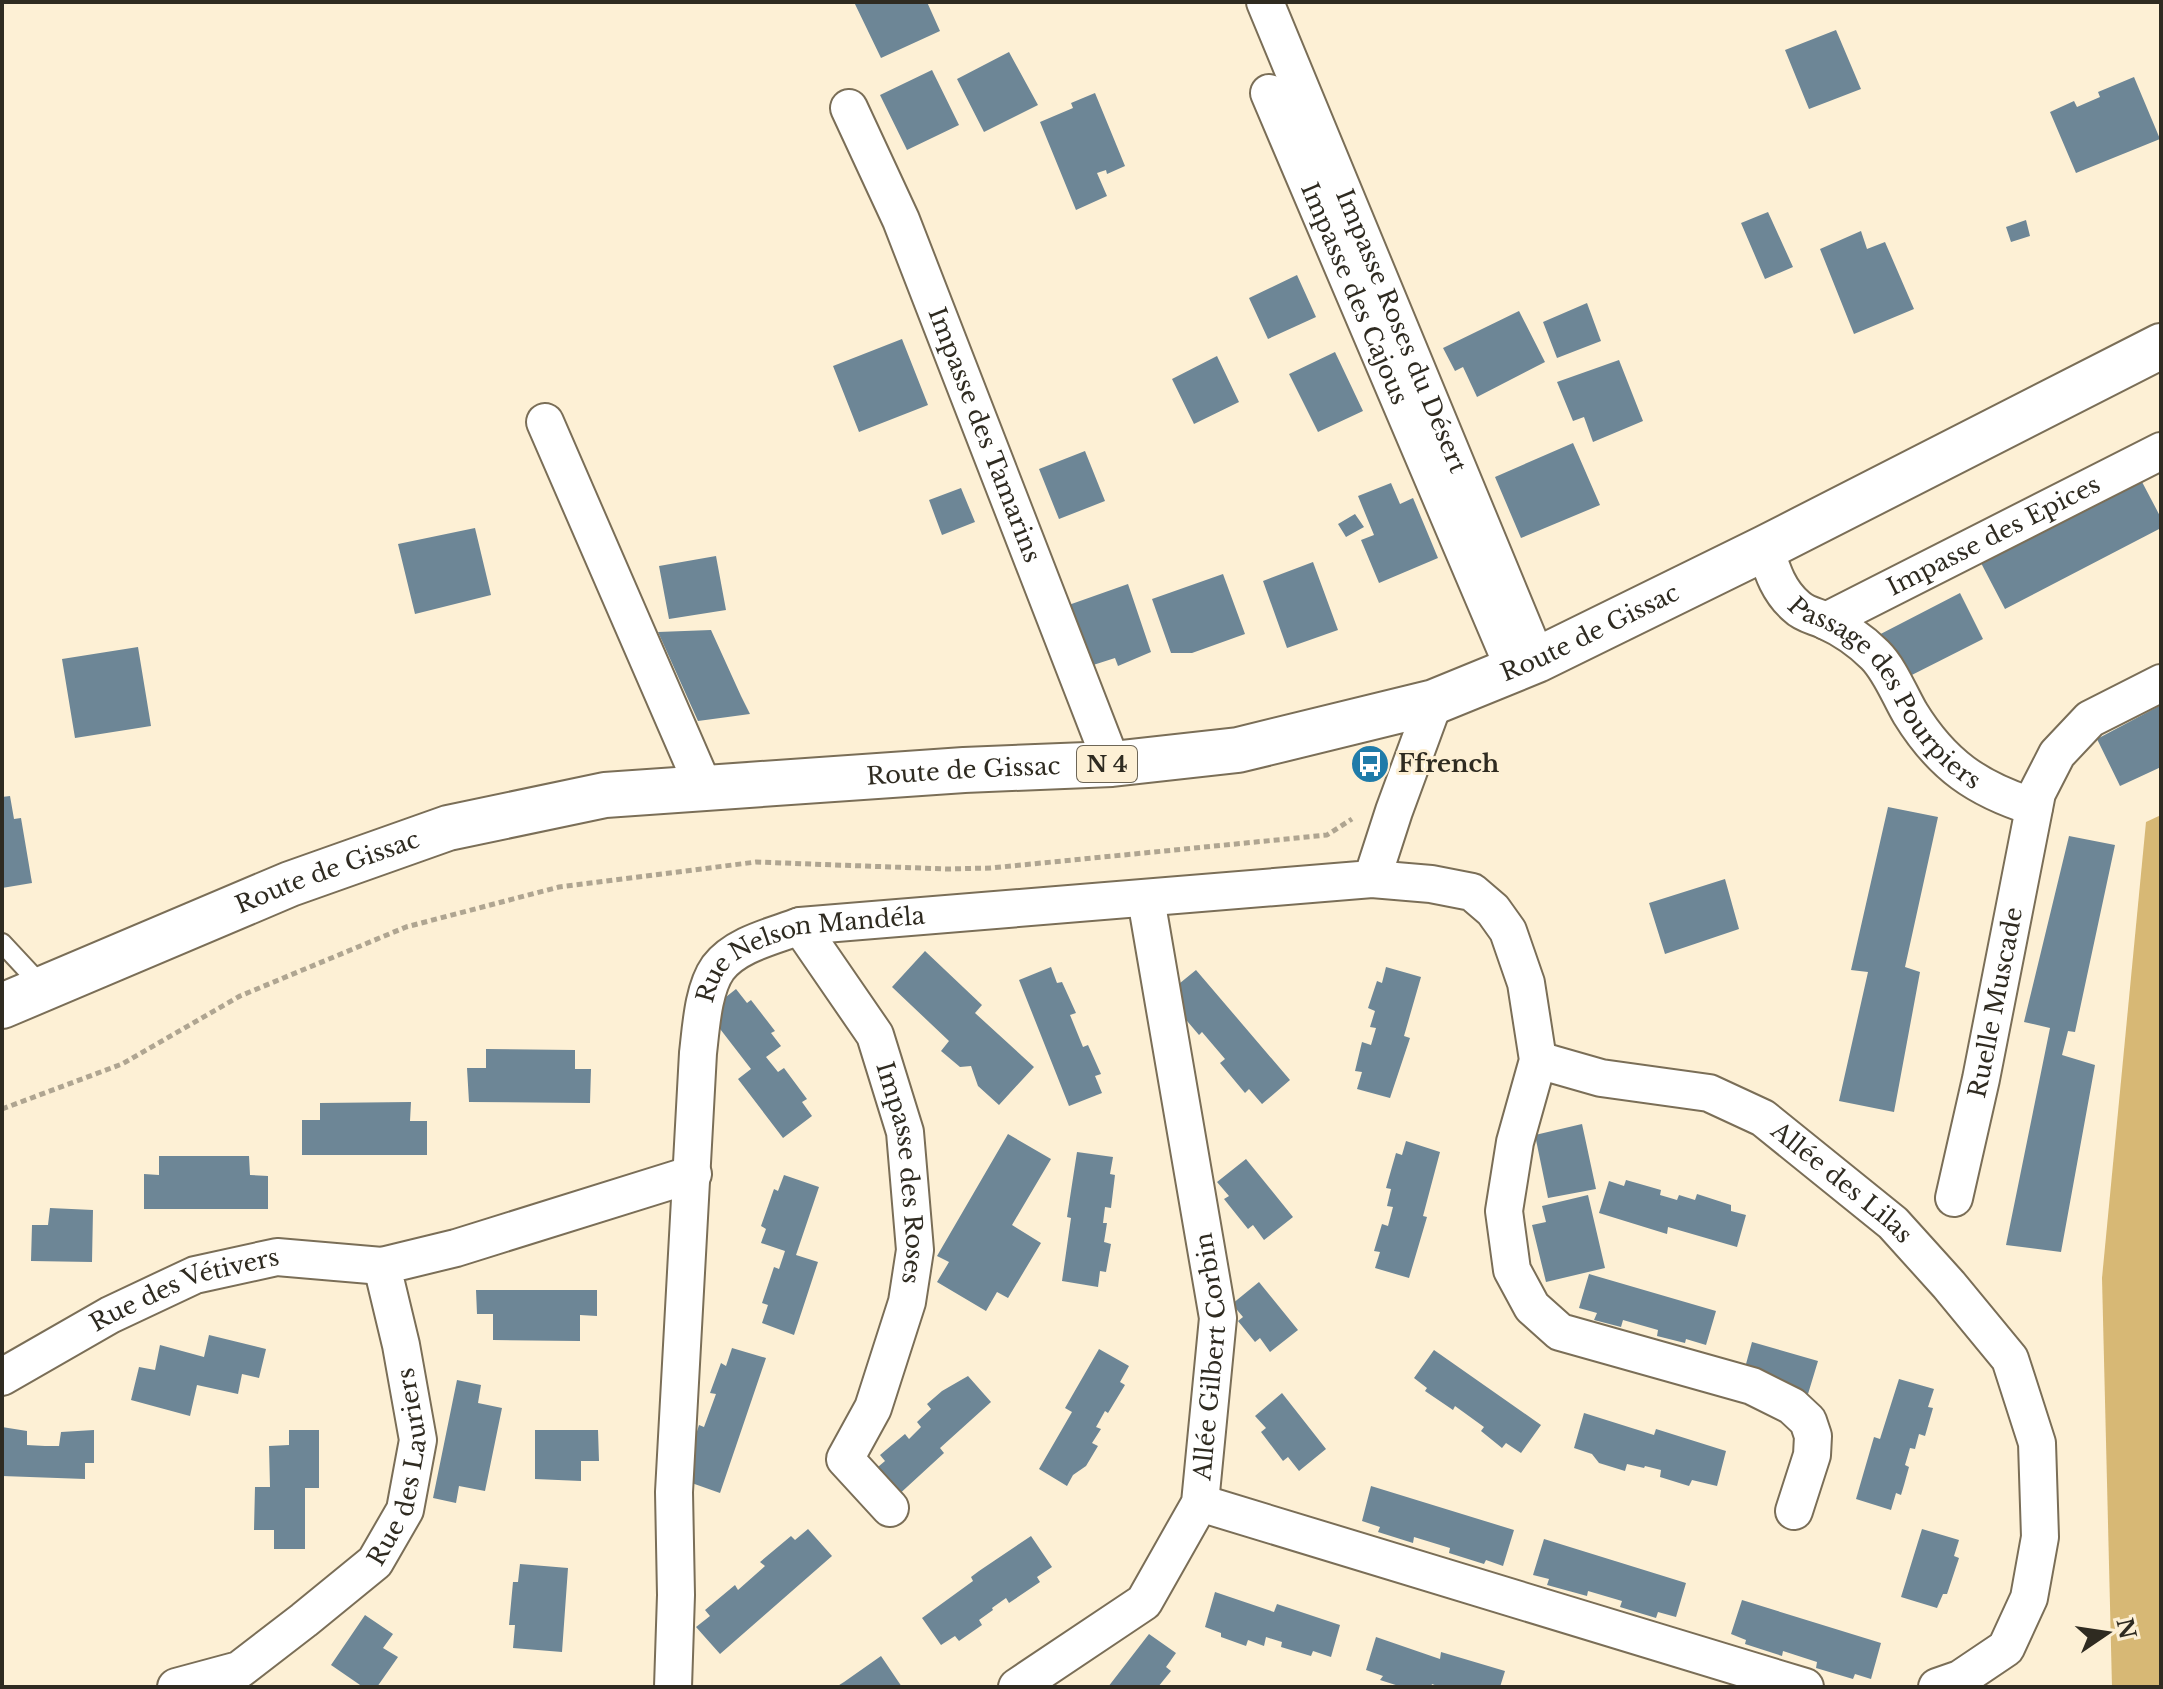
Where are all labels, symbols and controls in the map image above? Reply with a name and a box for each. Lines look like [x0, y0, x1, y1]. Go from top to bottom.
street label: Impasse des Cajous [1295, 178, 1415, 409]
street label: Impasse Roses du Désert [1330, 185, 1473, 477]
street label: Impasse des Tamarins [922, 303, 1047, 566]
street label: Impasse des Epices [1882, 469, 2105, 602]
street label: Route de Gissac [1496, 578, 1684, 687]
street label: Passage des Pourpiers [1782, 591, 1986, 795]
bus stop icon: Ffrench [1349, 743, 1391, 785]
road number: N 4 [1077, 746, 1137, 782]
place label: Ffrench [1398, 749, 1499, 778]
street label: Route de Gissac [865, 751, 1061, 791]
street label: Route de Gissac [231, 824, 423, 919]
street label: Rue Nelson Mandéla [690, 901, 927, 1005]
street label: Ruelle Muscade [1962, 904, 2028, 1101]
street label: Impasse des Roses [870, 1058, 930, 1286]
street label: Allée des Lilas [1765, 1115, 1919, 1249]
street label: Allée Gilbert Corbin [1187, 1231, 1232, 1483]
street label: Rue des Vétivers [85, 1242, 282, 1337]
street label: Rue des Lauriers [361, 1366, 432, 1571]
north arrow [2067, 1593, 2147, 1673]
text: N [2111, 1615, 2142, 1642]

